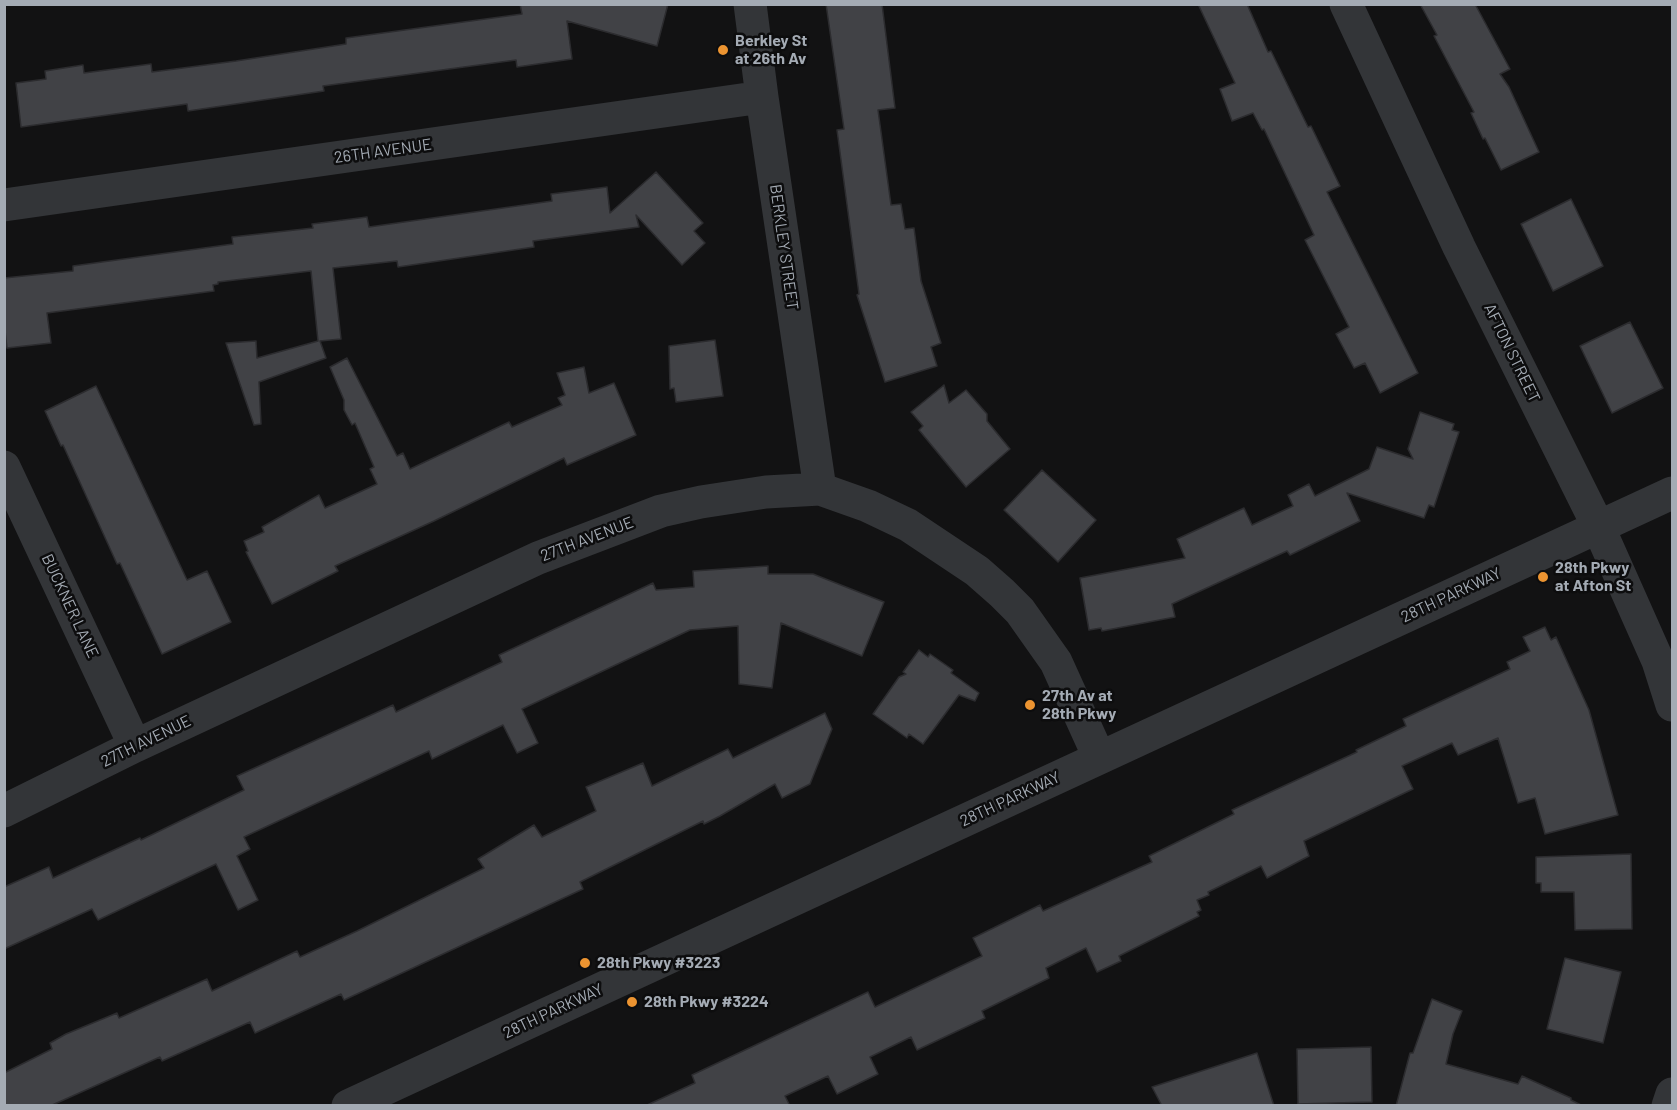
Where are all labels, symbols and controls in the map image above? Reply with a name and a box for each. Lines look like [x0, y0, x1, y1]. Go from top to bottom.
place label: Berkley St at 26th Av [735, 31, 807, 69]
marker: Berkley St at 26th Av [716, 43, 730, 57]
street label: 26TH AVENUE [333, 135, 433, 167]
street label: BERKLEY STREET [766, 183, 802, 311]
street label: AFTON STREET [1480, 300, 1544, 406]
street label: 27TH AVENUE [538, 513, 636, 565]
street label: BUCKNER LANE [37, 551, 103, 661]
place label: 28th Pkwy at Afton St [1555, 558, 1631, 596]
street label: 28TH PARKWAY [1398, 563, 1504, 627]
marker: 28th Pkwy at Afton St [1536, 570, 1550, 584]
place label: 27th Av at 28th Pkwy [1042, 686, 1116, 724]
marker: 27th Av at 28th Pkwy [1023, 698, 1037, 712]
street label: 27TH AVENUE [98, 711, 194, 771]
street label: 28TH PARKWAY [957, 767, 1063, 831]
place label: 28th Pkwy #3223 [597, 953, 720, 973]
marker: 28th Pkwy #3223 [578, 956, 592, 970]
street label: 28TH PARKWAY [500, 979, 606, 1043]
place label: 28th Pkwy #3224 [644, 992, 769, 1012]
marker: 28th Pkwy #3224 [625, 995, 639, 1009]

